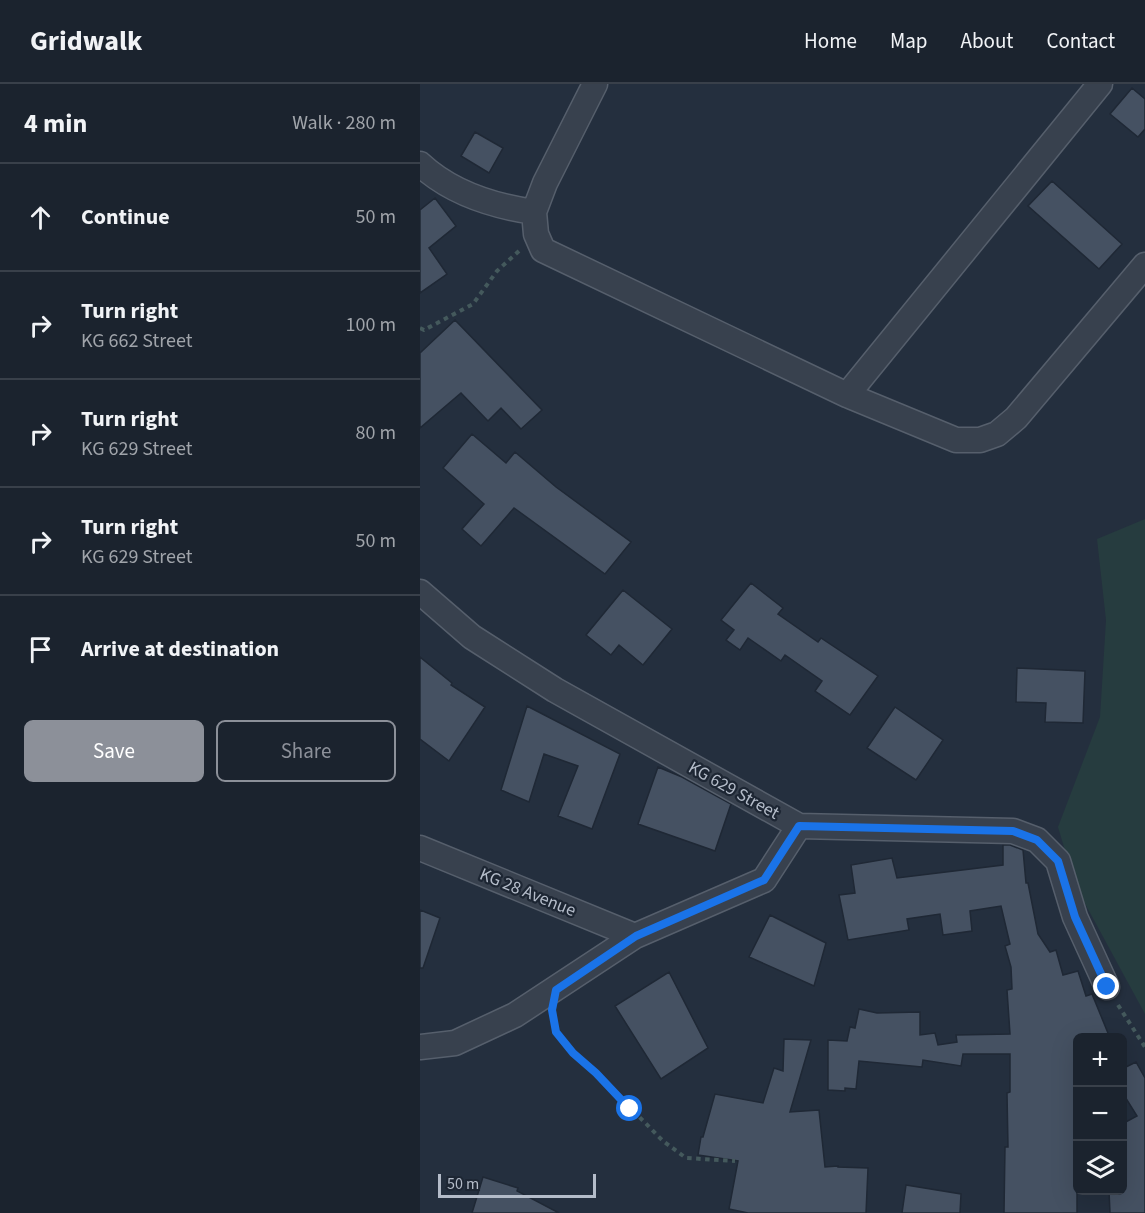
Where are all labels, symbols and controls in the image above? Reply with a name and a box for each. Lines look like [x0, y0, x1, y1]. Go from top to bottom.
text: Gridwalk [30, 21, 142, 61]
text: Home [804, 26, 857, 56]
text: Map [890, 26, 928, 56]
text: About [961, 26, 1013, 56]
text: Contact [1046, 26, 1115, 56]
text: 4 min [24, 105, 87, 142]
text: Walk · 280 m [292, 109, 396, 137]
icon: ahead [24, 201, 57, 234]
text: Continue [81, 201, 170, 233]
text: 50 m [356, 203, 396, 231]
text: Turn right [81, 295, 178, 327]
icon: right [24, 309, 57, 342]
text: 100 m [346, 311, 396, 339]
text: KG 662 Street [81, 327, 192, 355]
text: Turn right [81, 403, 178, 435]
icon: right [24, 417, 57, 450]
text: 80 m [356, 419, 396, 447]
text: KG 629 Street [81, 435, 192, 463]
text: Turn right [81, 511, 178, 543]
icon: right [24, 525, 57, 558]
text: 50 m [356, 527, 396, 555]
text: KG 629 Street [81, 543, 192, 571]
icon: arrive [24, 633, 57, 666]
text: Arrive at destination [81, 633, 279, 665]
button: Save [24, 720, 204, 782]
button: Share [216, 720, 396, 782]
street label: KG 629 Street [684, 755, 784, 826]
street label: KG 28 Avenue [476, 862, 580, 923]
route end [1093, 973, 1119, 999]
map controls [1073, 1033, 1127, 1195]
button: + [1073, 1033, 1127, 1087]
button: − [1073, 1087, 1127, 1141]
route start [616, 1095, 642, 1121]
button: layers [1073, 1141, 1127, 1195]
scale bar [438, 1171, 596, 1198]
text: 50 m [447, 1173, 479, 1195]

